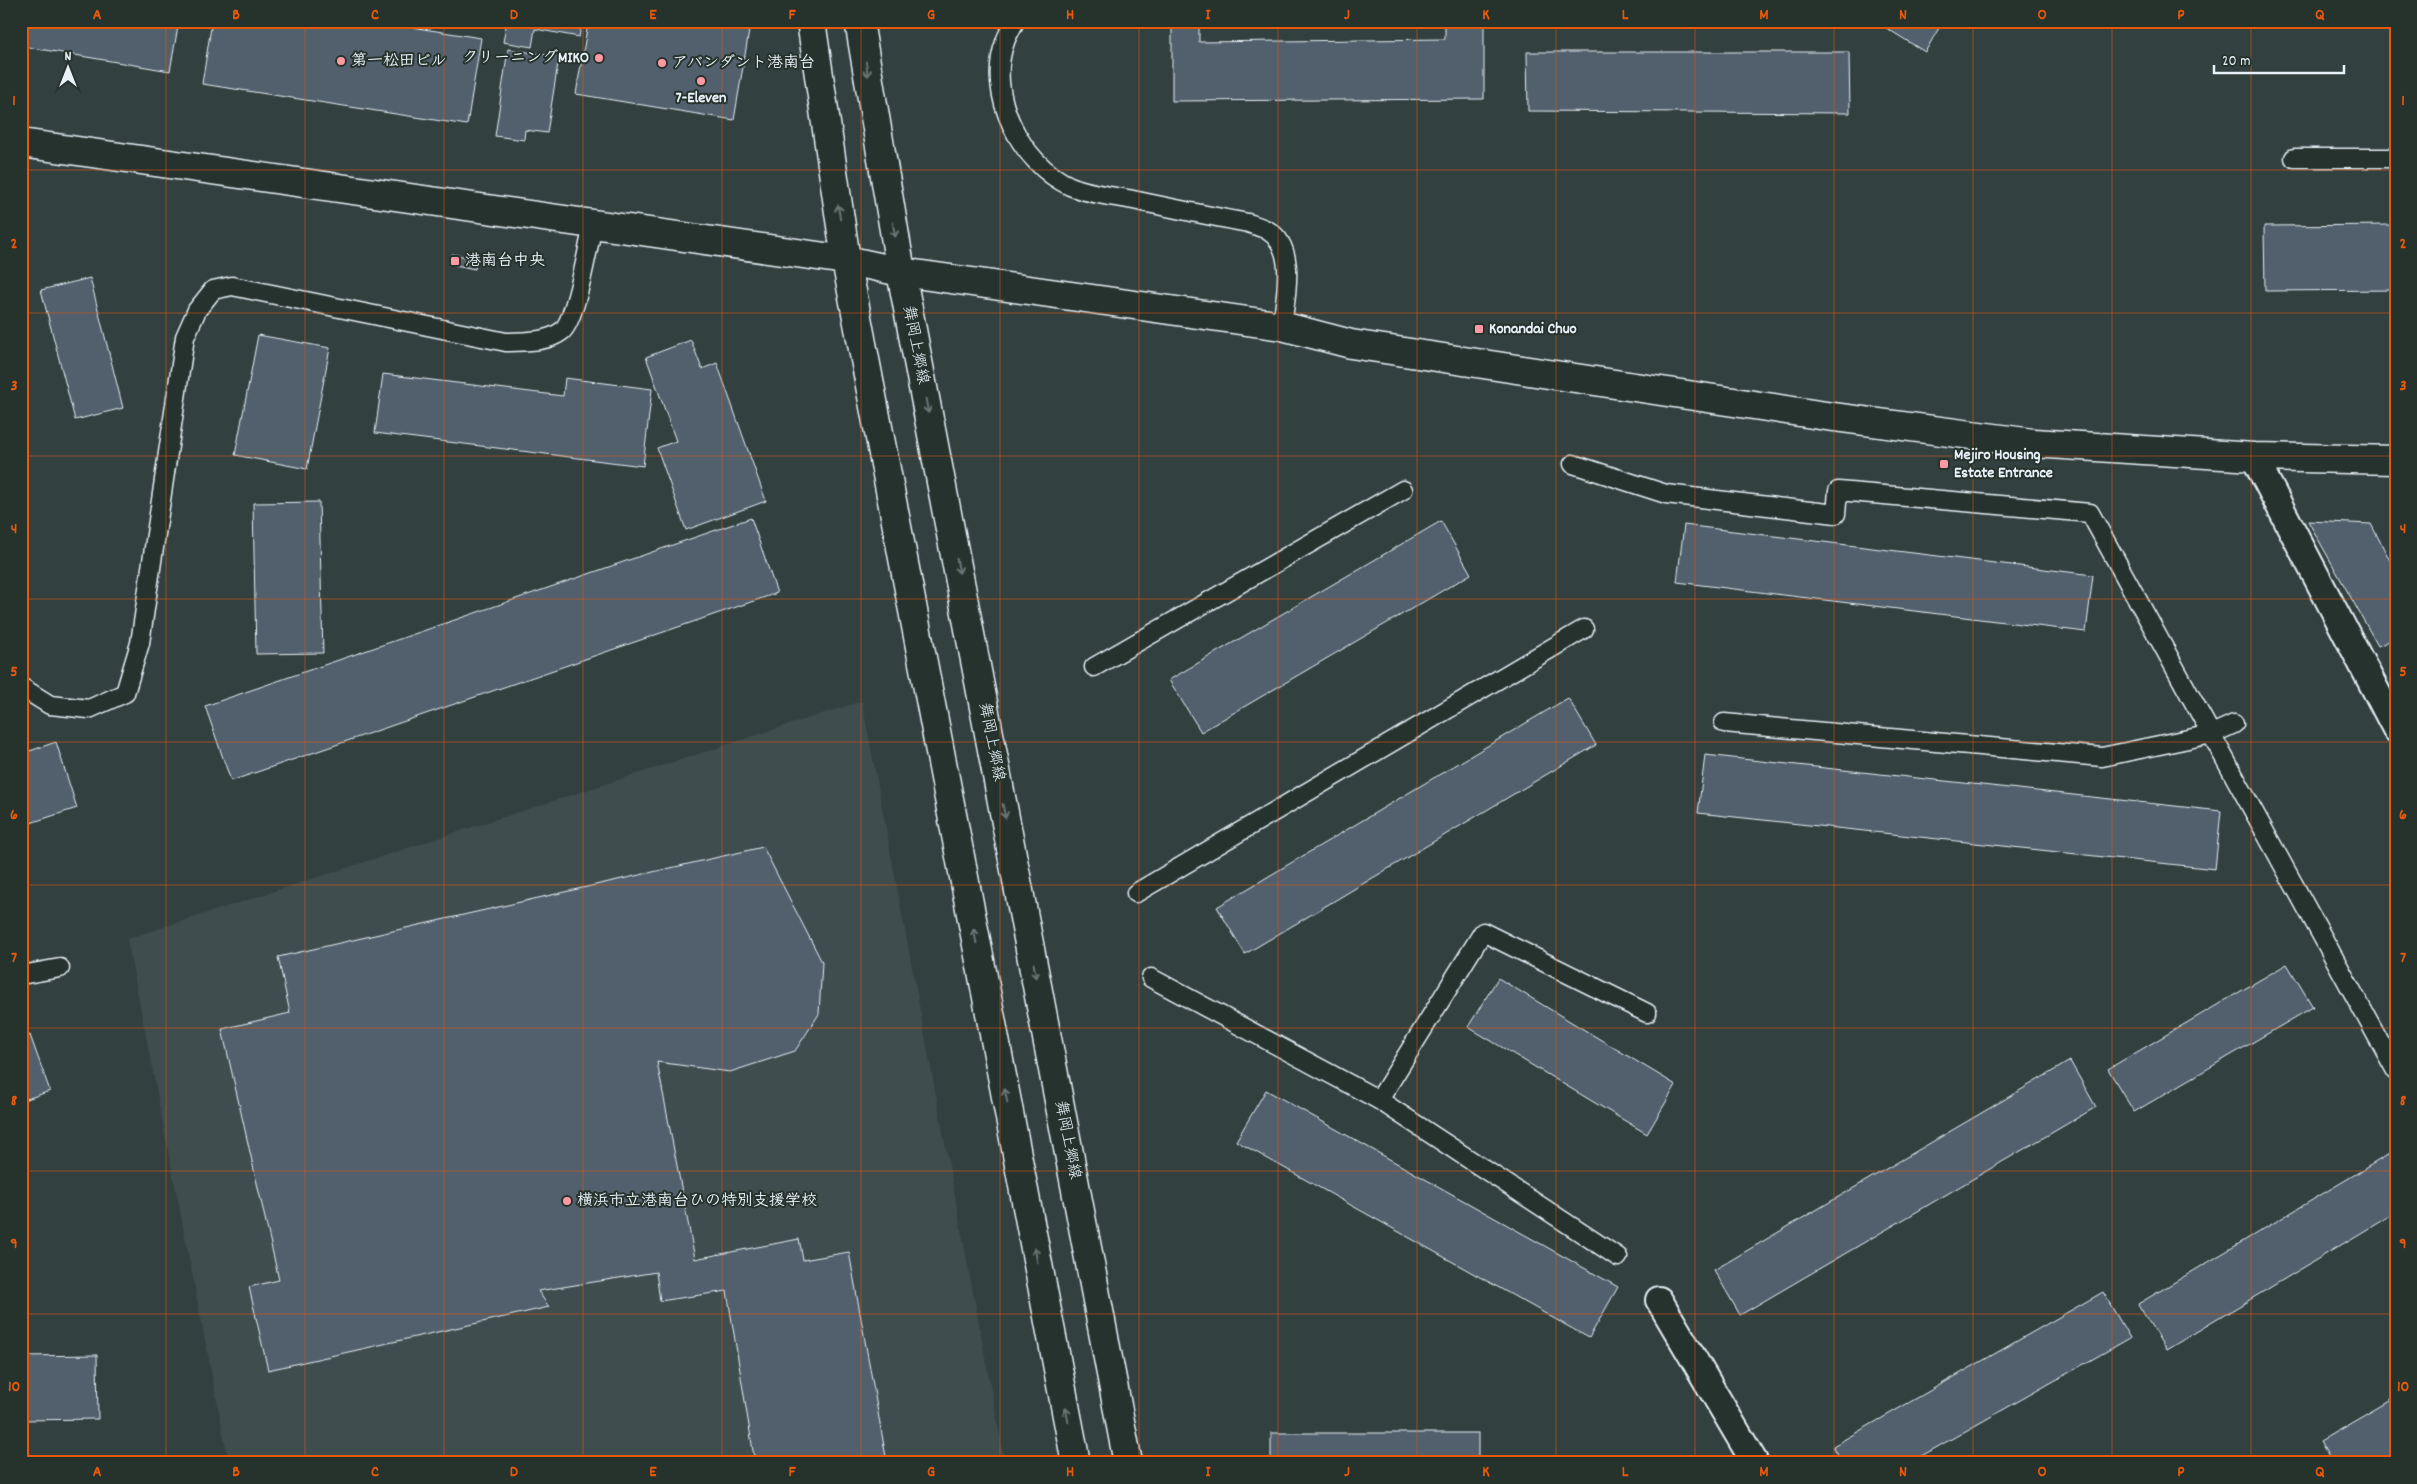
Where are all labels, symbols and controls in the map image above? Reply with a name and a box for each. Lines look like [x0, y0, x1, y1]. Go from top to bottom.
text: A [93, 4, 102, 27]
text: B [232, 4, 240, 27]
text: C [371, 4, 379, 27]
text: D [510, 4, 519, 27]
text: E [649, 4, 657, 27]
text: F [788, 4, 796, 27]
text: G [927, 4, 935, 27]
text: H [1066, 4, 1074, 27]
text: I [1206, 4, 1212, 27]
text: J [1344, 4, 1350, 27]
text: K [1482, 4, 1490, 27]
text: L [1622, 4, 1629, 27]
text: M [1759, 4, 1769, 27]
text: N [1899, 4, 1907, 27]
text: O [2037, 4, 2047, 27]
text: P [2177, 4, 2185, 27]
text: Q [2315, 4, 2325, 27]
north arrow [42, 42, 92, 92]
scale bar [2214, 42, 2344, 74]
text: N [65, 47, 72, 67]
place label: クリーニングMIKO [462, 47, 589, 70]
place label: 第一松田ビル [351, 50, 447, 73]
text: 20 m [2222, 51, 2250, 73]
marker: クリーニングMIKO [593, 52, 605, 64]
place label: アバンダント港南台 [672, 52, 815, 75]
marker: 第一松田ビル [335, 55, 347, 67]
marker: アバンダント港南台 [656, 57, 668, 69]
one-way arrow [862, 61, 872, 77]
marker: 7-Eleven [695, 75, 707, 87]
place label: 7-Eleven [676, 87, 726, 110]
text: 1 [12, 90, 16, 113]
text: 1 [2401, 90, 2405, 113]
one-way arrow [834, 204, 844, 220]
one-way arrow [889, 221, 899, 237]
text: 2 [11, 233, 18, 256]
text: 2 [2400, 233, 2407, 256]
place label: 港南台中央 [465, 250, 545, 273]
marker: 港南台中央 [449, 255, 461, 267]
street label: 舞岡上郷線 [896, 304, 934, 386]
place label: Konandai Chuo [1489, 318, 1577, 341]
marker: Konandai Chuo [1473, 323, 1485, 335]
text: 3 [10, 375, 18, 398]
text: 3 [2399, 375, 2407, 398]
one-way arrow [923, 398, 933, 414]
place label: Mejiro Housing Estate Entrance [1954, 444, 2053, 485]
marker: Mejiro Housing Estate Entrance [1938, 458, 1950, 470]
text: 4 [11, 518, 17, 541]
text: 4 [2400, 518, 2406, 541]
one-way arrow [953, 557, 963, 573]
text: 5 [10, 661, 18, 684]
text: 5 [2399, 661, 2407, 684]
street label: 舞岡上郷線 [972, 701, 1010, 783]
one-way arrow [1000, 803, 1010, 819]
text: 6 [10, 804, 18, 827]
text: 6 [2399, 804, 2407, 827]
one-way arrow [970, 928, 980, 944]
text: 7 [11, 947, 17, 970]
text: 7 [2400, 947, 2406, 970]
one-way arrow [1030, 962, 1040, 978]
one-way arrow [1000, 1088, 1010, 1104]
text: 8 [11, 1090, 18, 1113]
text: 8 [2400, 1090, 2407, 1113]
street label: 舞岡上郷線 [1048, 1099, 1086, 1181]
place label: 横浜市立港南台ひの特別支援学校 [577, 1190, 817, 1213]
marker: 横浜市立港南台ひの特別支援学校 [561, 1195, 573, 1207]
text: 9 [10, 1233, 18, 1256]
text: 9 [2399, 1233, 2407, 1256]
one-way arrow [1031, 1248, 1041, 1264]
text: 10 [8, 1376, 20, 1399]
text: 10 [2397, 1376, 2409, 1399]
one-way arrow [1061, 1407, 1071, 1423]
text: A [93, 1461, 102, 1484]
text: B [232, 1461, 240, 1484]
text: C [371, 1461, 379, 1484]
text: D [510, 1461, 519, 1484]
text: E [649, 1461, 657, 1484]
text: F [788, 1461, 796, 1484]
text: G [927, 1461, 935, 1484]
text: H [1066, 1461, 1074, 1484]
text: I [1206, 1461, 1212, 1484]
text: J [1344, 1461, 1350, 1484]
text: K [1482, 1461, 1490, 1484]
text: L [1622, 1461, 1629, 1484]
text: M [1759, 1461, 1769, 1484]
text: N [1899, 1461, 1907, 1484]
text: O [2037, 1461, 2047, 1484]
text: P [2177, 1461, 2185, 1484]
text: Q [2315, 1461, 2325, 1484]

